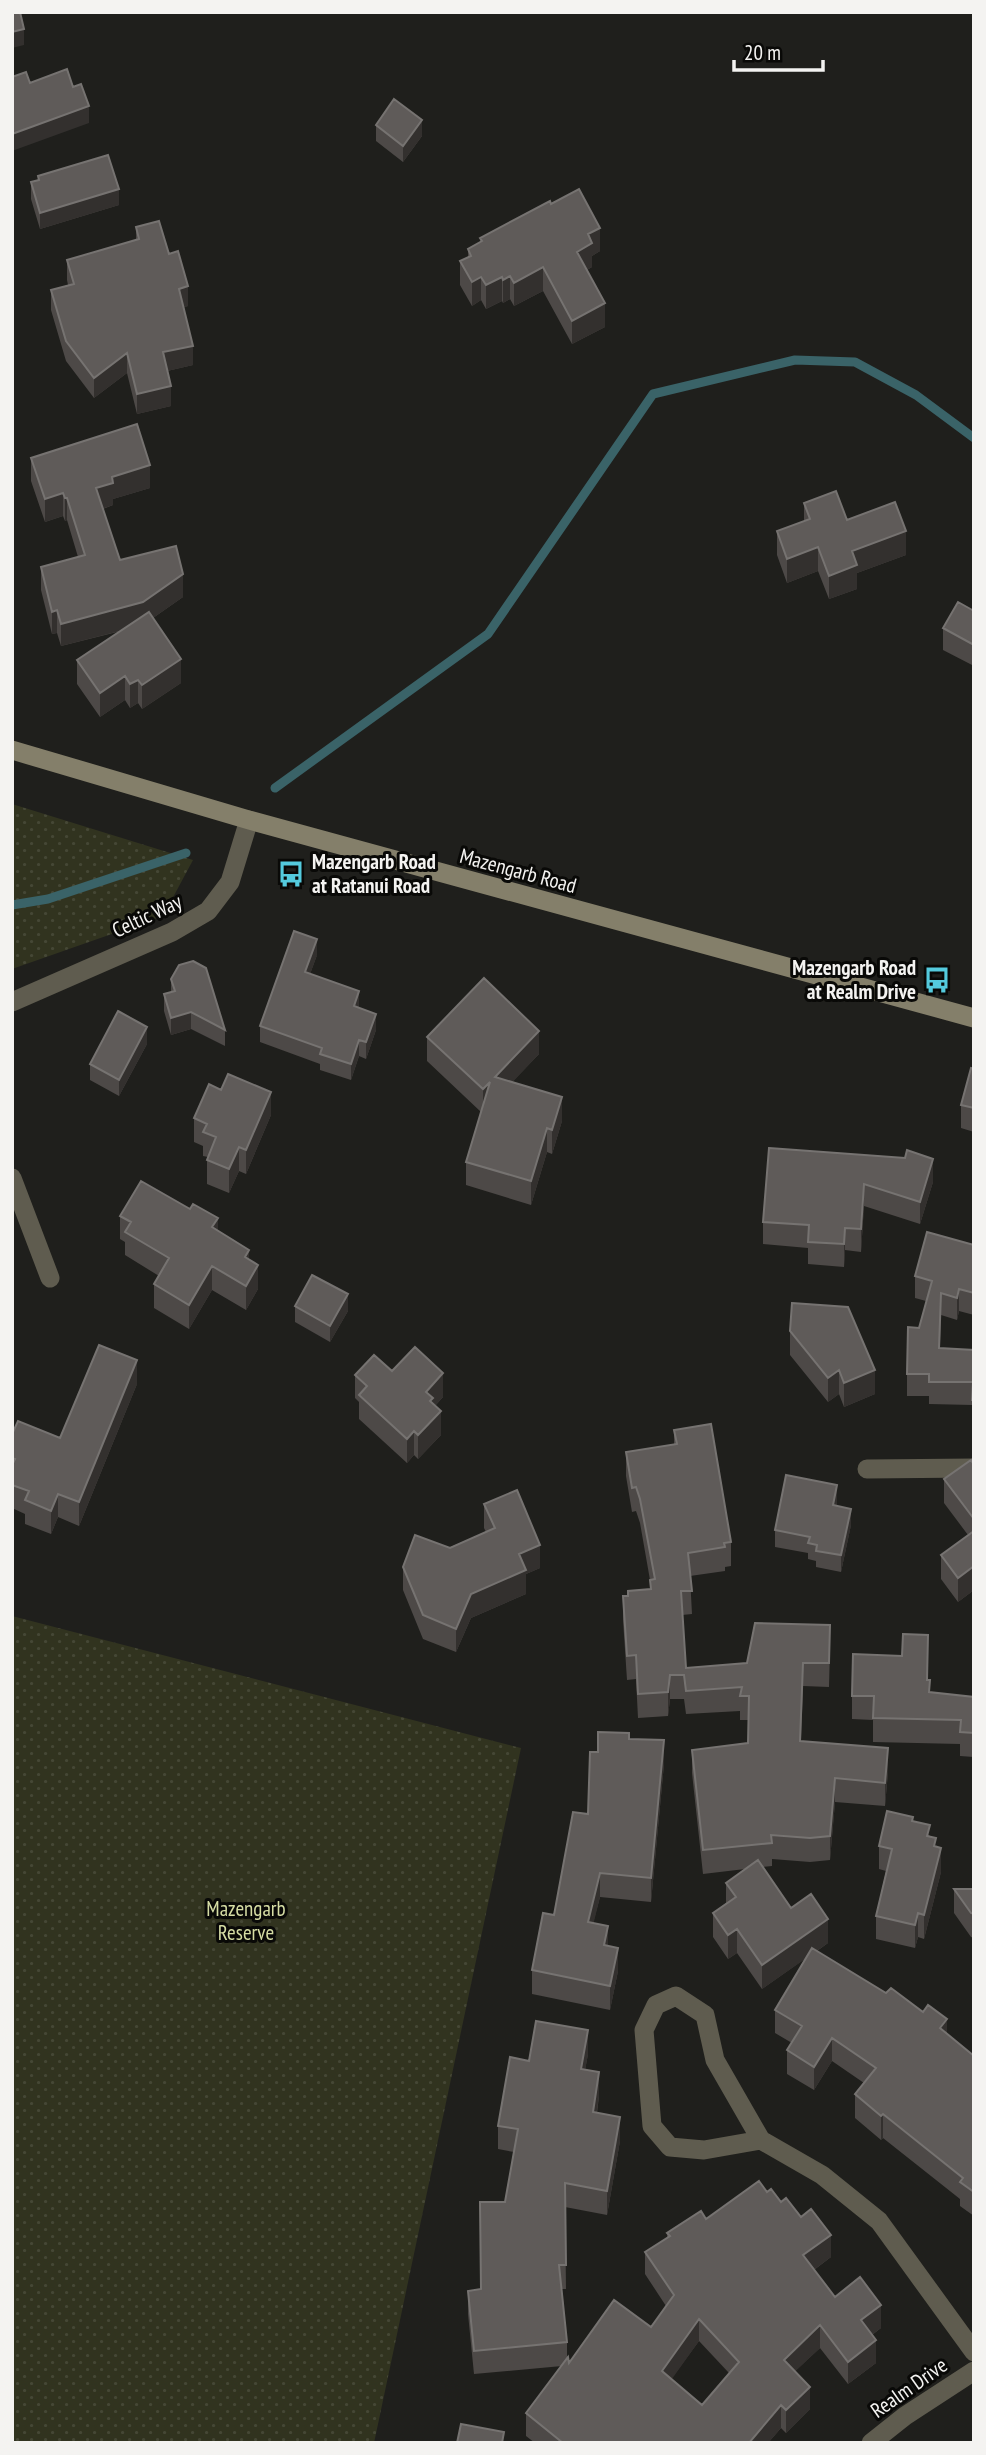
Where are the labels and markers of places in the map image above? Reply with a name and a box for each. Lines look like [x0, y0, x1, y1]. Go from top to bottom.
place label: Mazengarb Road at Ratanui Road [312, 848, 436, 899]
bus stop icon: Mazengarb Road at Ratanui Road [276, 859, 306, 889]
place label: Mazengarb Road at Realm Drive [792, 954, 916, 1005]
bus stop icon: Mazengarb Road at Realm Drive [922, 965, 952, 995]

